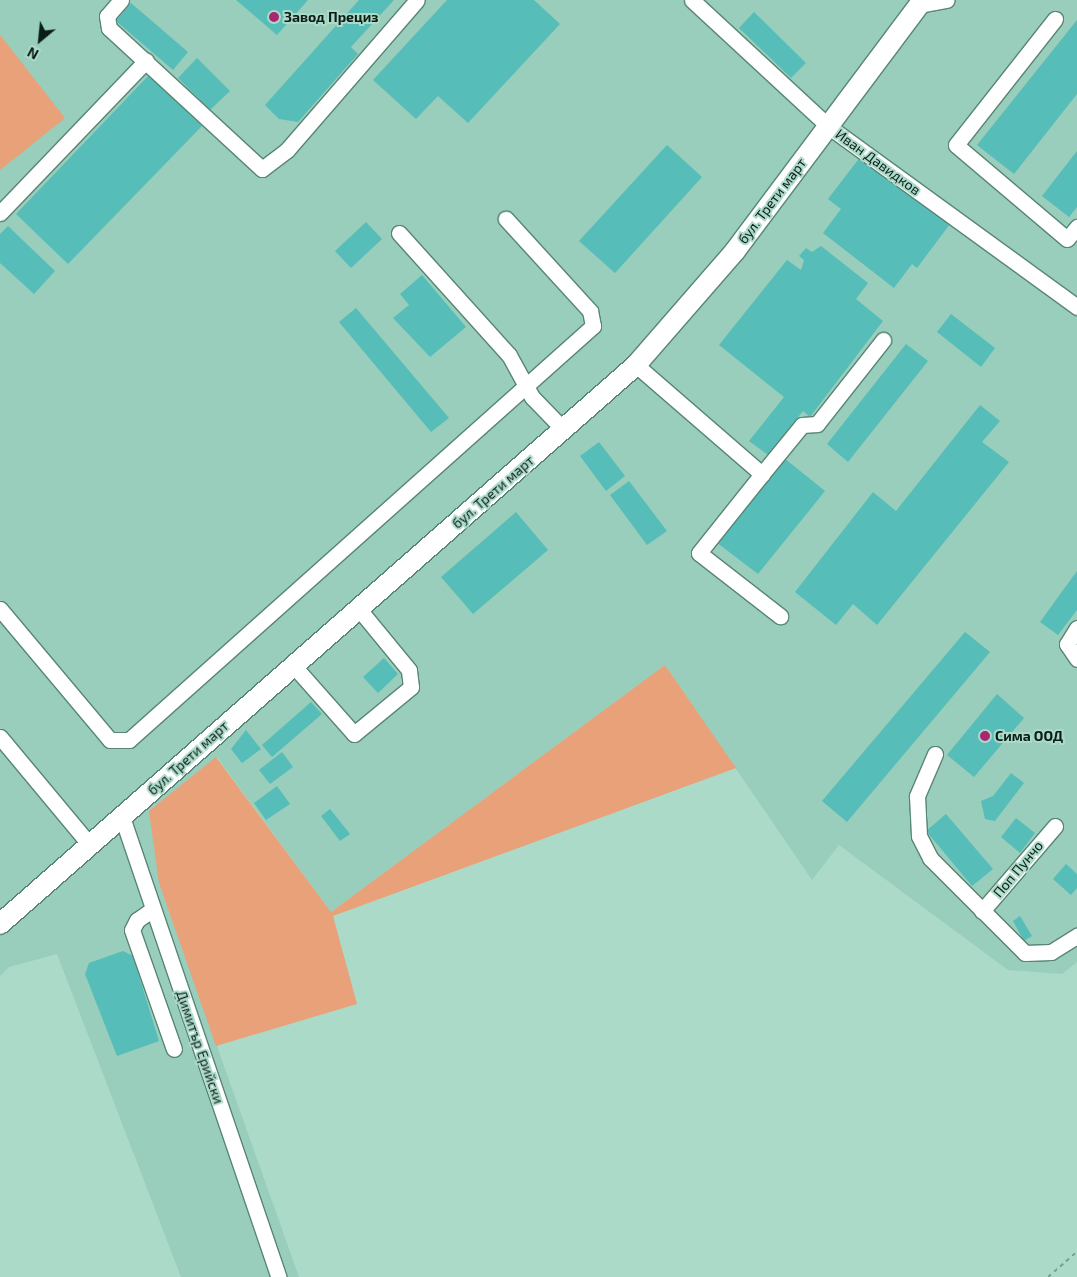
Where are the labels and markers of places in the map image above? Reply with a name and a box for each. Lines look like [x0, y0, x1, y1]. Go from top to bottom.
place label: Завод Прециз [284, 9, 379, 25]
marker: Завод Прециз [268, 11, 280, 23]
place label: Сима ООД [995, 728, 1063, 744]
marker: Сима ООД [979, 730, 991, 742]

